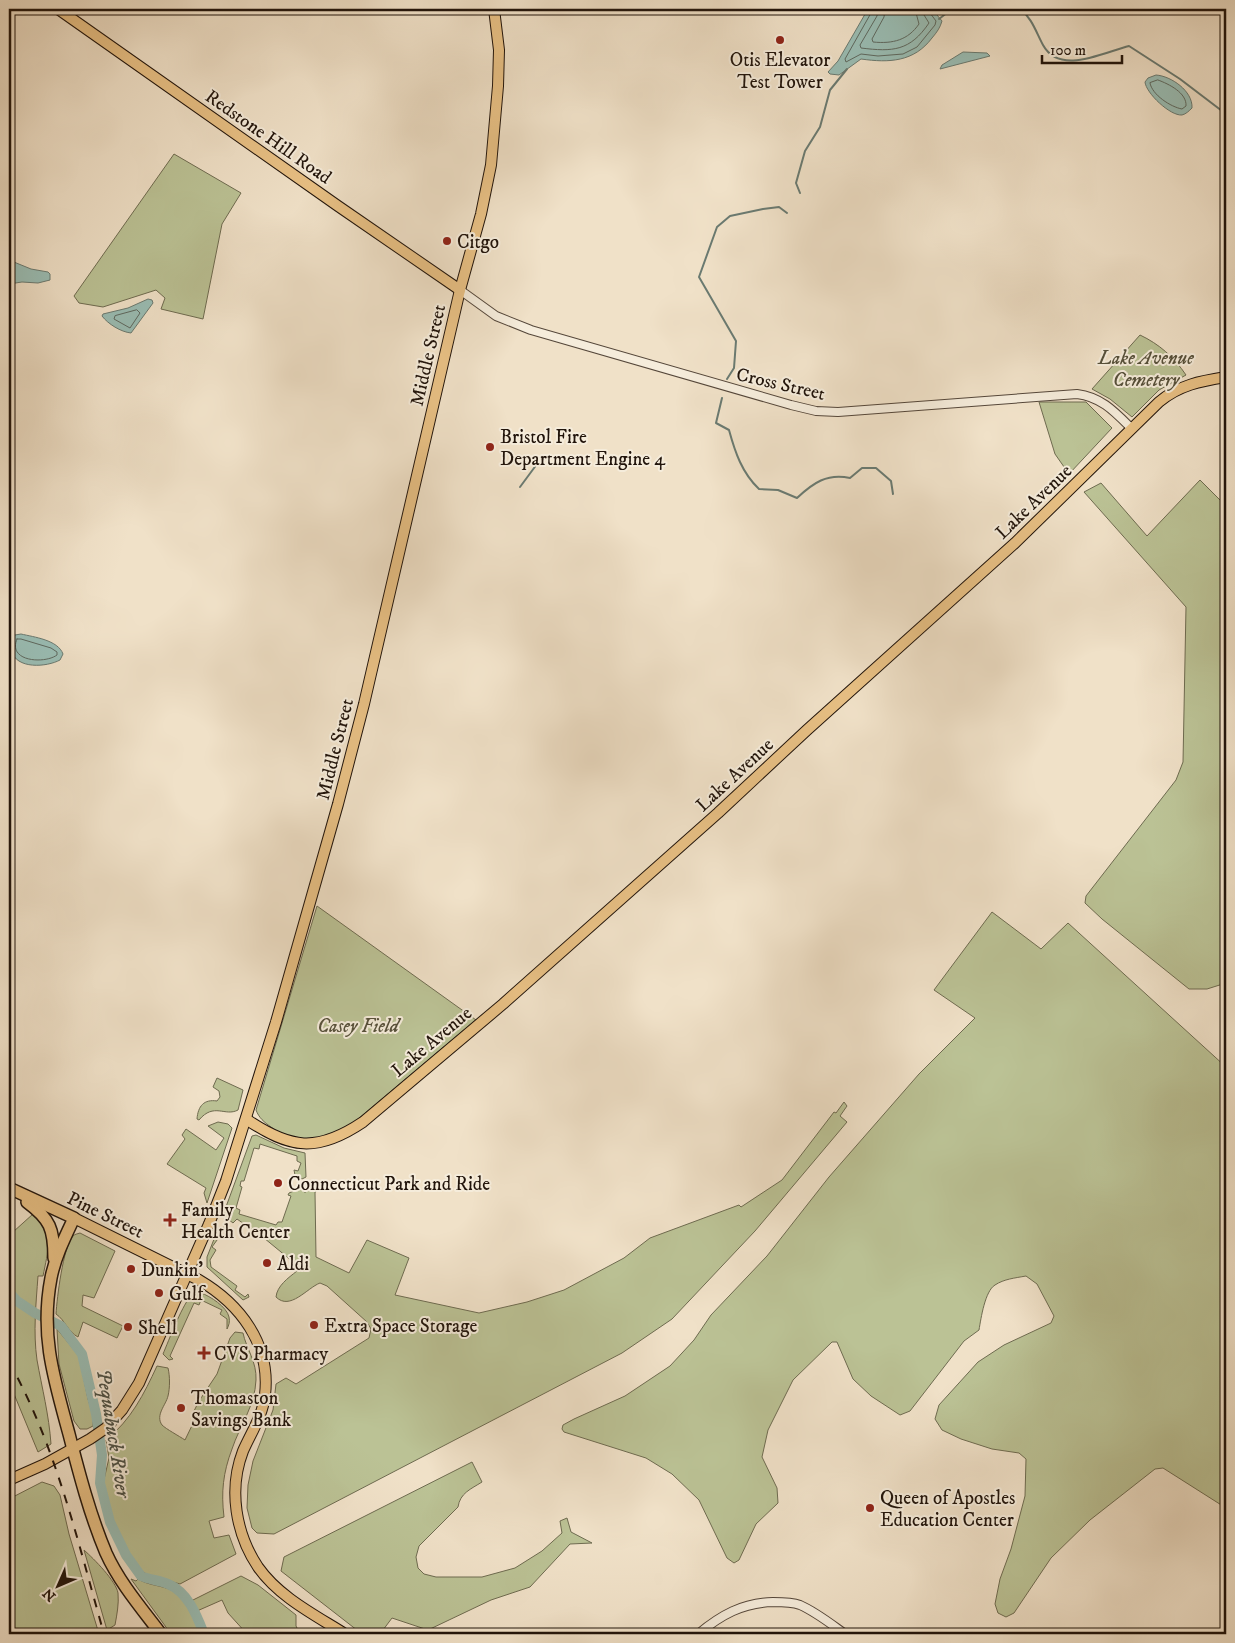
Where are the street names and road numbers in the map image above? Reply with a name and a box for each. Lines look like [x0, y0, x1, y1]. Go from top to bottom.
street label: Redstone Hill Road [200, 85, 336, 190]
street label: Middle Street [406, 302, 451, 408]
street label: Cross Street [734, 363, 827, 406]
street label: Lake Avenue [991, 460, 1077, 544]
street label: Middle Street [312, 696, 359, 802]
street label: Lake Avenue [691, 733, 779, 817]
street label: Lake Avenue [387, 1002, 477, 1082]
street label: Pine Street [63, 1187, 148, 1244]

